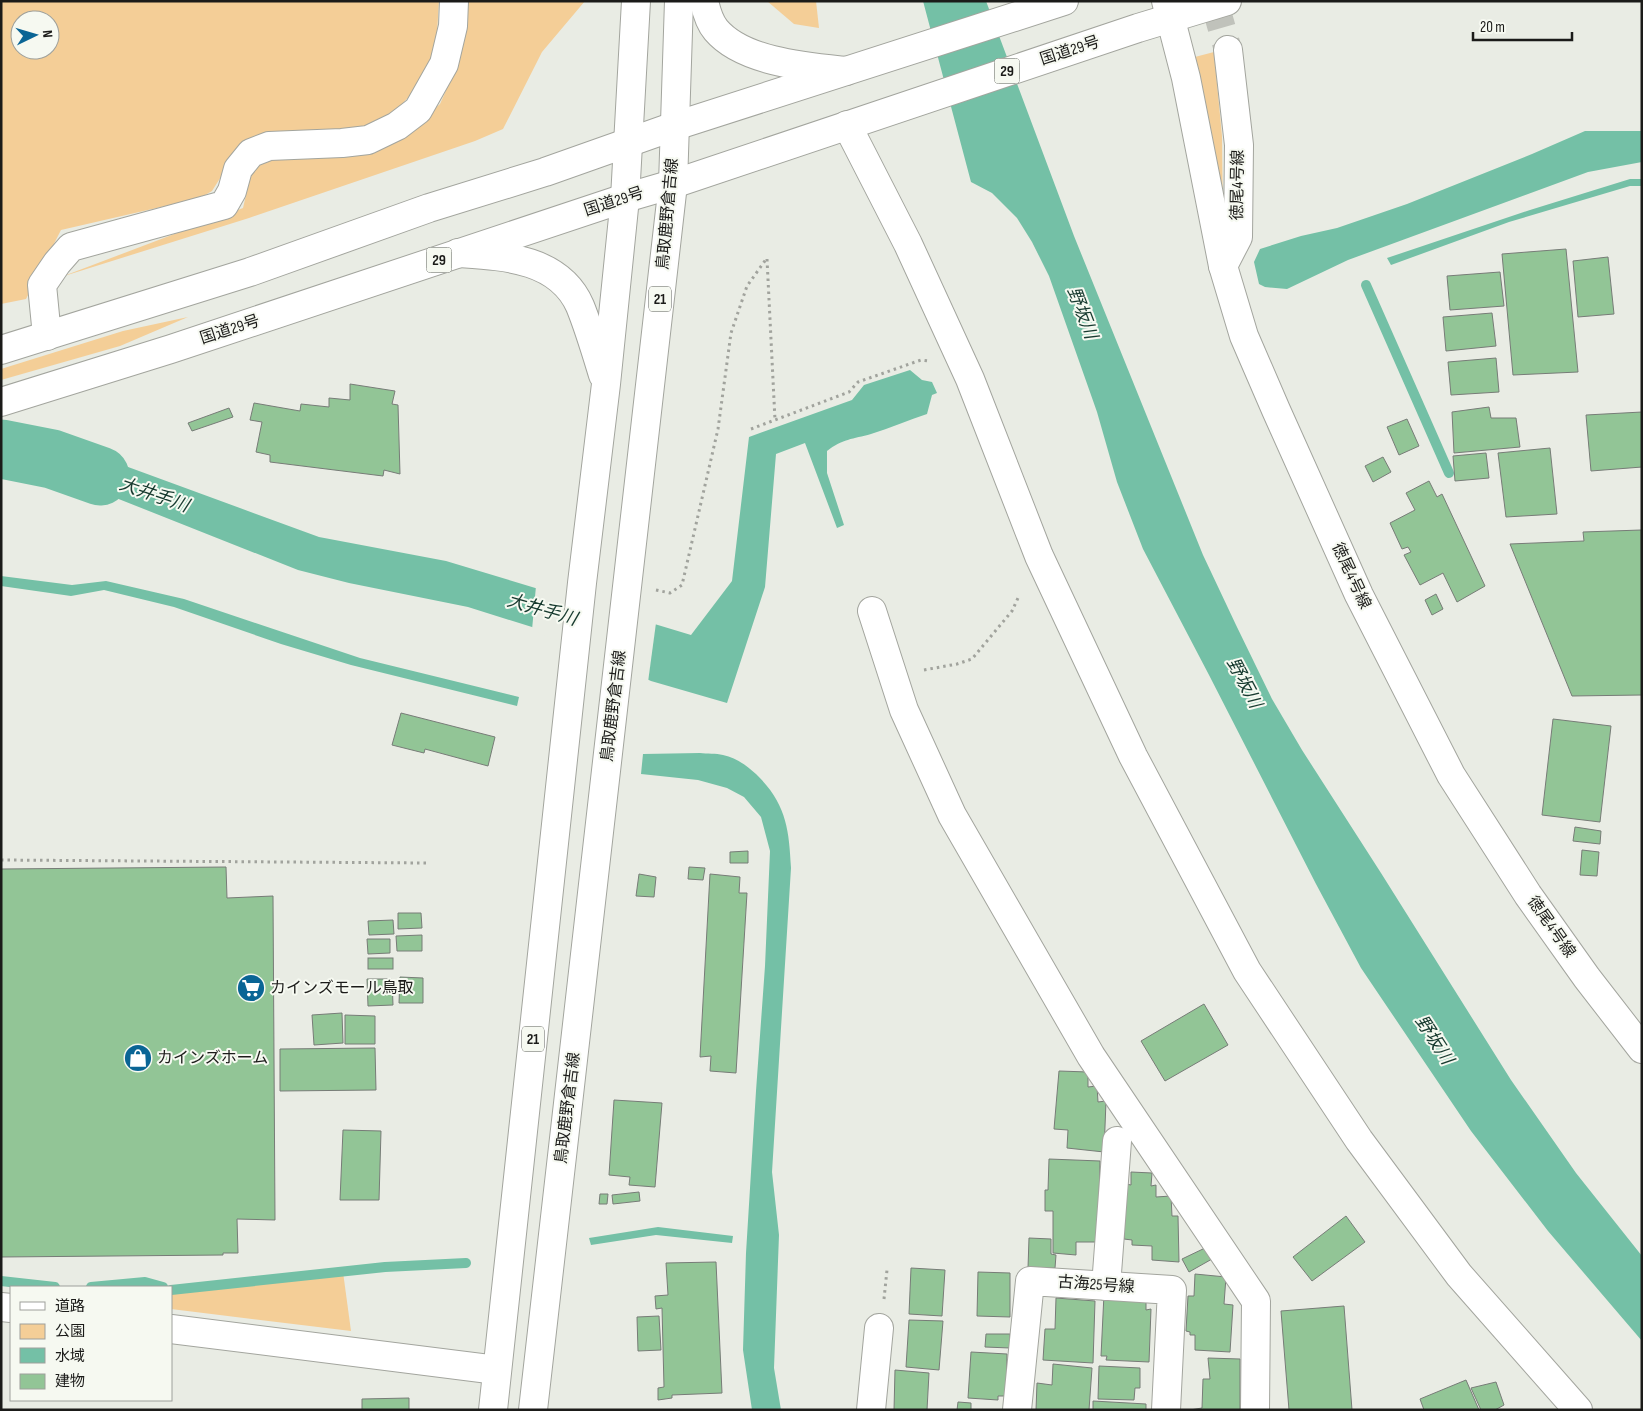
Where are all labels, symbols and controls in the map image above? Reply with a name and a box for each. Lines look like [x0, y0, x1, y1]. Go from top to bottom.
north arrow [10, 10, 60, 60]
scale bar [1473, 10, 1572, 42]
text: 20 m [1480, 18, 1505, 37]
text: N [39, 29, 56, 38]
street label: 国道29号 [1038, 32, 1102, 70]
road number: 29 [994, 58, 1020, 84]
street label: 徳尾4号線 [1228, 149, 1248, 221]
street label: 鳥取鹿野倉吉線 [654, 157, 682, 271]
street label: 国道29号 [582, 183, 646, 221]
road number: 29 [426, 248, 452, 272]
water label: 野坂川 [1063, 284, 1102, 344]
road number: 21 [649, 286, 671, 312]
street label: 国道29号 [198, 311, 262, 349]
water label: 大井手川 [117, 473, 193, 517]
street label: 徳尾4号線 [1327, 540, 1375, 612]
water label: 大井手川 [505, 590, 581, 631]
street label: 鳥取鹿野倉吉線 [598, 649, 630, 763]
water label: 野坂川 [1222, 654, 1267, 714]
street label: 徳尾4号線 [1523, 893, 1579, 961]
supermarket icon: カインズモール鳥取 [236, 973, 266, 1003]
place label: カインズモール鳥取 [270, 979, 414, 998]
water label: 野坂川 [1410, 1012, 1459, 1070]
road number: 21 [522, 1026, 544, 1052]
shop icon: カインズホーム [123, 1043, 153, 1073]
place label: カインズホーム [157, 1049, 268, 1068]
street label: 鳥取鹿野倉吉線 [552, 1051, 584, 1165]
street label: 古海25号線 [1057, 1273, 1135, 1297]
legend [10, 1286, 172, 1401]
text: 道路 [55, 1297, 85, 1316]
text: 公園 [55, 1322, 85, 1341]
text: 水域 [55, 1347, 85, 1366]
text: 建物 [55, 1372, 85, 1391]

